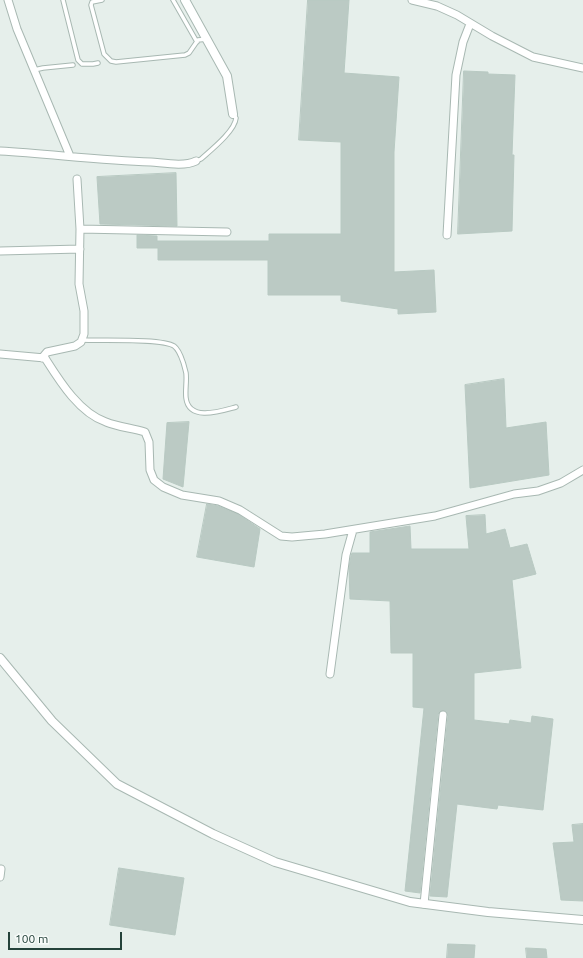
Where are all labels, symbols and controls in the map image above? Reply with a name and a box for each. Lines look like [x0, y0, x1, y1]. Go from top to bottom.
scale bar [10, 924, 124, 950]
text: 100 m [15, 932, 48, 945]

